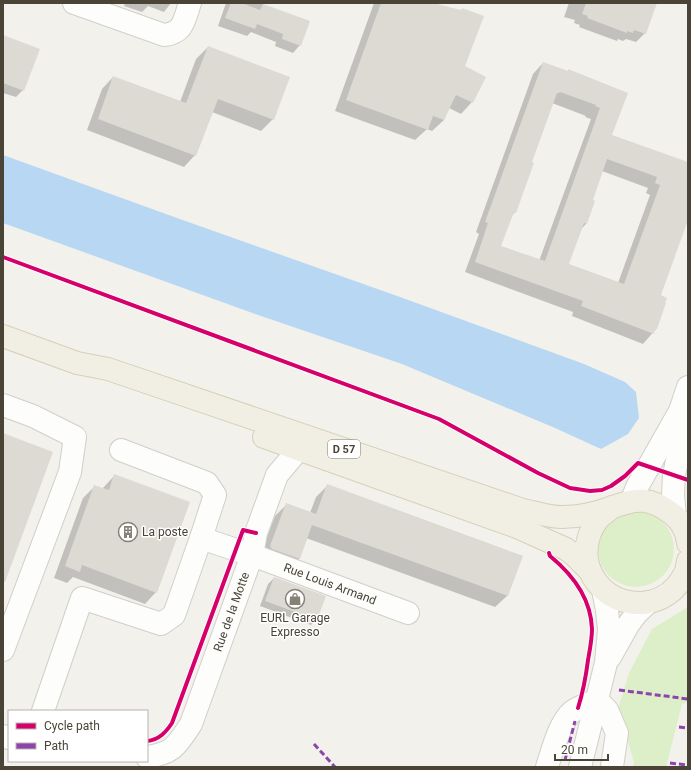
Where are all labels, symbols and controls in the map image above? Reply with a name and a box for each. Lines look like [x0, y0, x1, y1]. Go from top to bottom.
road number: D 57 [328, 440, 360, 458]
building icon: La poste [117, 521, 139, 543]
place label: La poste [142, 525, 188, 539]
street label: Rue Louis Armand [282, 560, 378, 608]
street label: Rue de la Motte [211, 570, 252, 654]
shop icon: EURL Garage Expresso [284, 588, 306, 610]
place label: EURL Garage Expresso [260, 611, 330, 639]
legend [8, 710, 148, 762]
text: Cycle path [44, 719, 100, 733]
scale bar [555, 736, 608, 762]
text: Path [44, 739, 69, 753]
text: 20 m [561, 743, 588, 757]

